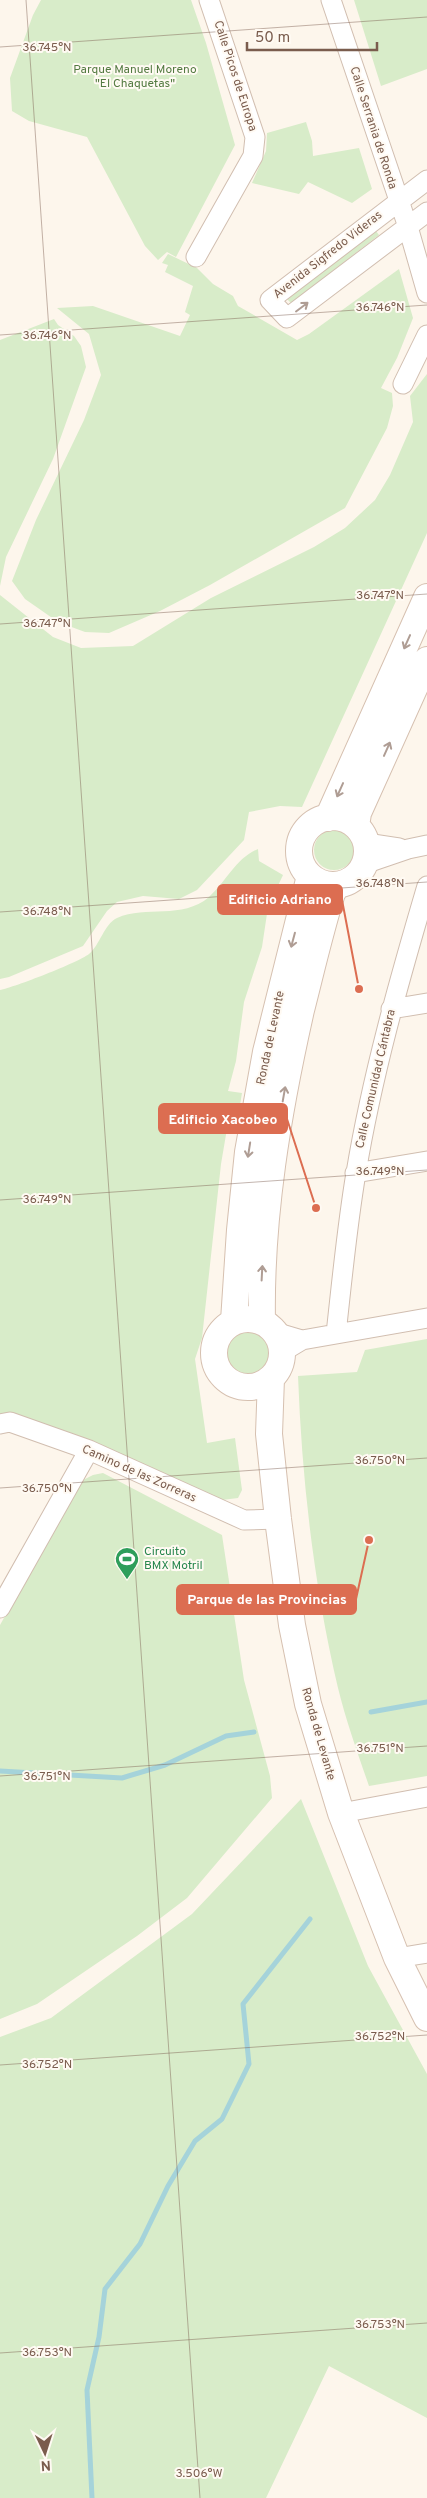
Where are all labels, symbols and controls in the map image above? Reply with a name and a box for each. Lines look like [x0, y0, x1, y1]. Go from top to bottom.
street label: Calle Picos de Europa [210, 19, 260, 133]
scale bar [247, 20, 377, 52]
text: 50 m [255, 29, 290, 48]
text: 36.745°N [22, 40, 72, 56]
park label: Parque Manuel Moreno "El Chaquetas" [73, 62, 197, 92]
street label: Calle Serrania de Ronda [346, 65, 400, 191]
street label: Avenida Sigfredo Videras [270, 207, 386, 303]
text: 36.746°N [356, 300, 404, 316]
one-way arrow [295, 301, 308, 312]
text: 36.746°N [23, 328, 71, 344]
text: 36.747°N [356, 588, 404, 604]
text: 36.747°N [23, 616, 71, 632]
one-way arrow [401, 634, 411, 649]
one-way arrow [383, 742, 392, 757]
one-way arrow [335, 782, 345, 797]
text: 36.748°N [355, 876, 405, 892]
callout: Edificio Adriano [218, 885, 342, 914]
text: Edificio Adriano [228, 892, 332, 909]
text: 36.748°N [22, 904, 72, 920]
one-way arrow [287, 931, 297, 947]
street label: Ronda de Levante [253, 989, 289, 1087]
street label: Calle Comunidad Cántabra [352, 1008, 400, 1150]
one-way arrow [280, 1087, 290, 1103]
callout: Edificio Xacobeo [159, 1104, 287, 1133]
text: Edificio Xacobeo [169, 1112, 277, 1129]
one-way arrow [243, 1142, 253, 1158]
text: 36.749°N [356, 1164, 404, 1180]
text: 36.749°N [23, 1192, 71, 1208]
one-way arrow [258, 1265, 267, 1281]
street label: Camino de las Zorreras [79, 1441, 199, 1507]
text: 36.750°N [355, 1453, 405, 1469]
text: 36.750°N [22, 1481, 72, 1497]
place label: Circuito BMX Motril [144, 1544, 203, 1574]
sports icon: Circuito BMX Motril [114, 1546, 140, 1580]
callout: Parque de las Provincias [177, 1585, 356, 1614]
text: Parque de las Provincias [187, 1592, 347, 1609]
street label: Ronda de Levante [297, 1686, 339, 1782]
text: 36.751°N [356, 1741, 404, 1757]
text: 36.751°N [23, 1769, 71, 1785]
text: 36.752°N [355, 2029, 405, 2045]
text: 36.752°N [22, 2057, 72, 2073]
text: 36.753°N [355, 2317, 405, 2333]
text: 36.753°N [22, 2345, 72, 2361]
north arrow [20, 2428, 70, 2478]
text: N [40, 2456, 51, 2473]
text: 3.506°W [175, 2466, 223, 2482]

